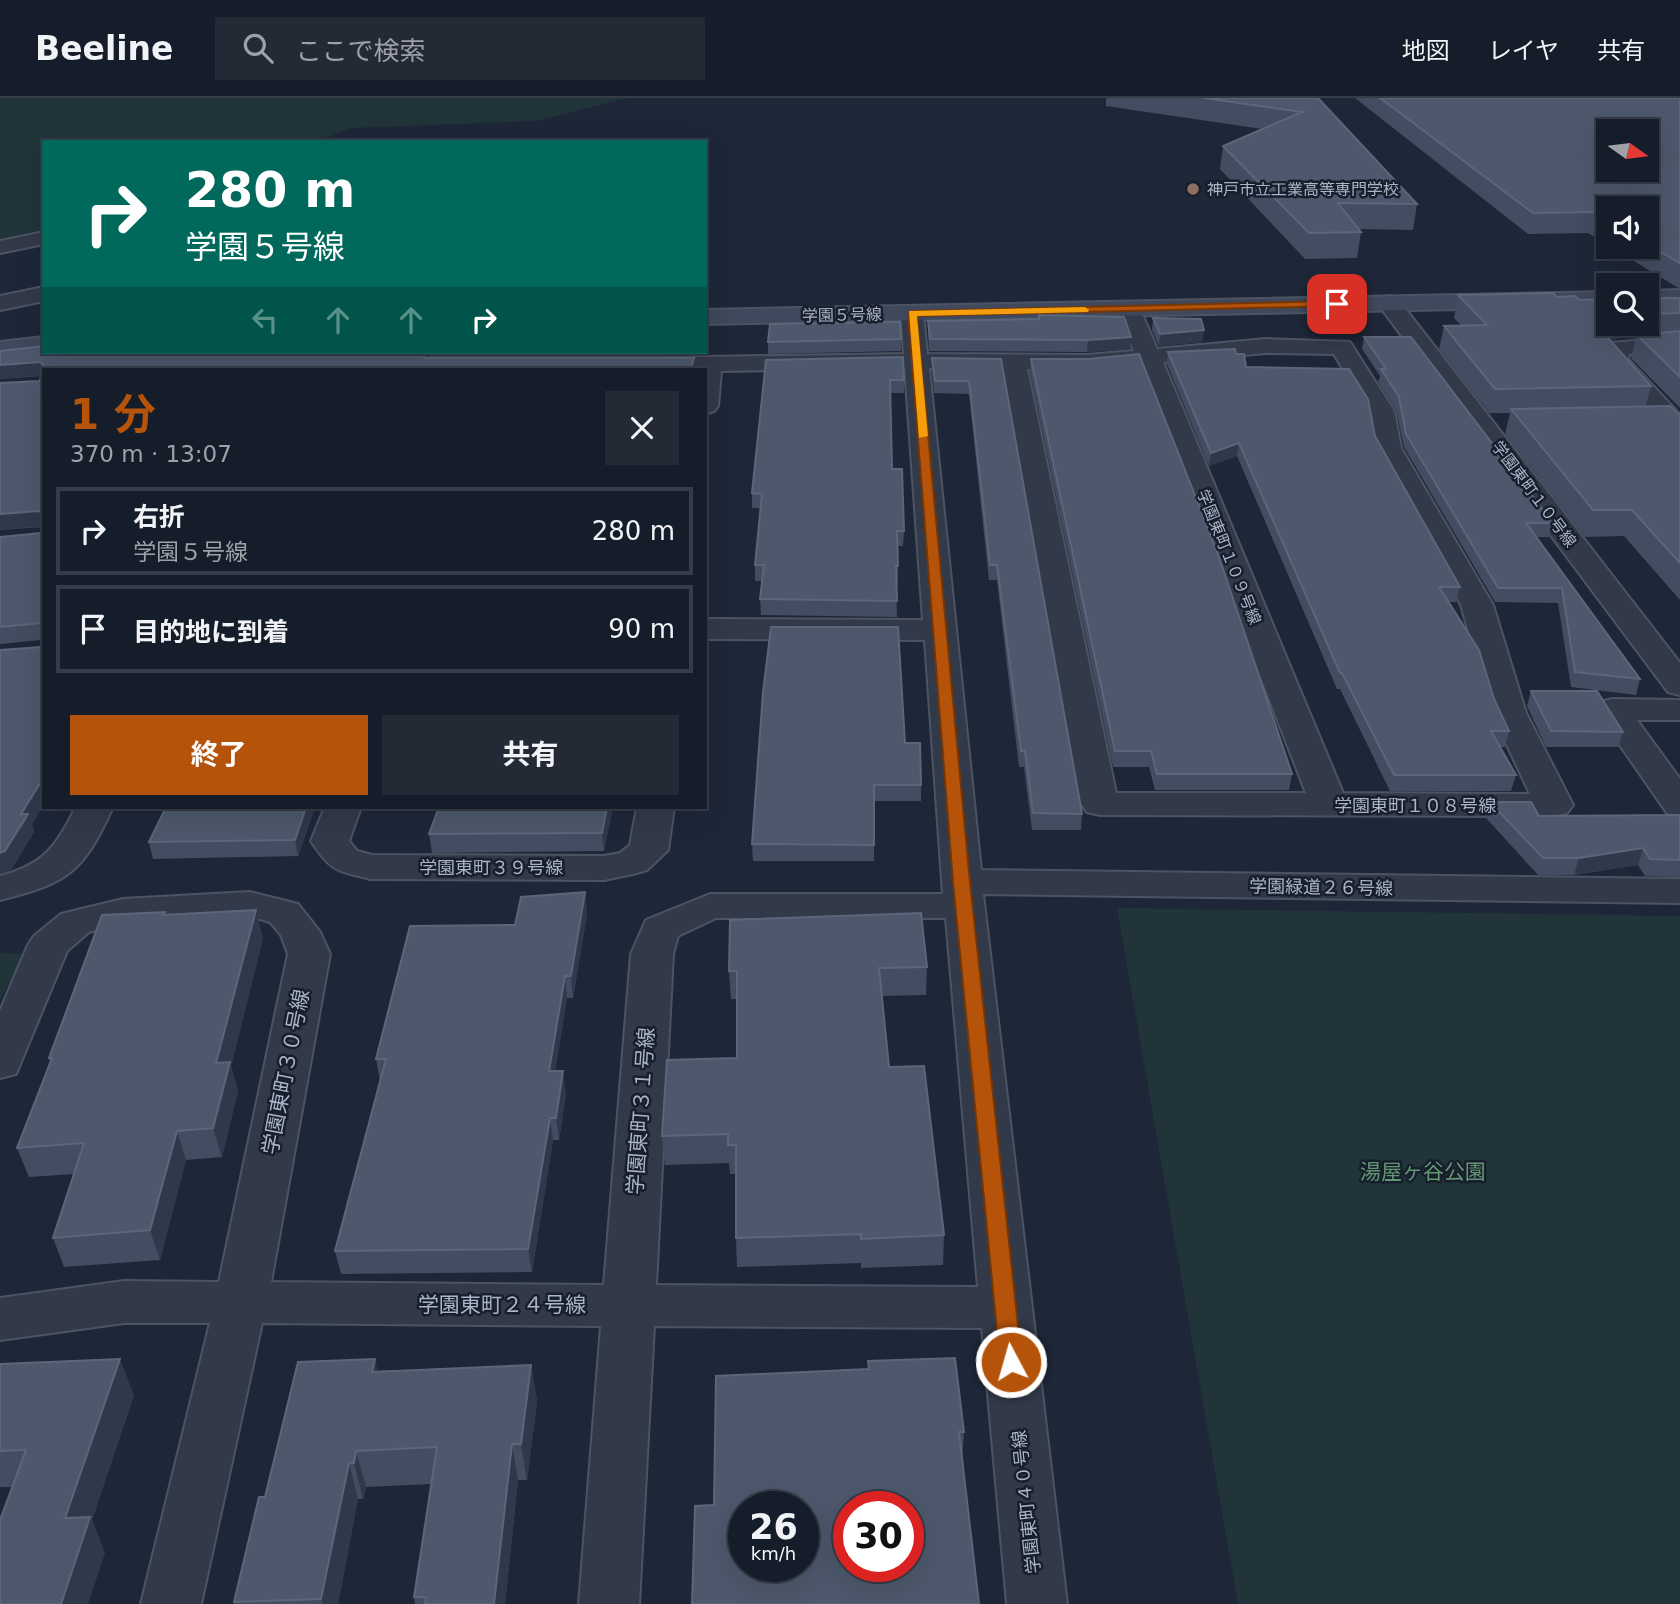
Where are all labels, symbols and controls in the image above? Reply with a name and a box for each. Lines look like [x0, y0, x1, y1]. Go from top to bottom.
search box [215, 17, 705, 80]
text: Beeline [35, 29, 173, 68]
icon: search [239, 29, 277, 67]
text: ここで検索 [295, 36, 425, 66]
text: 地図 [1402, 37, 1450, 65]
text: レイヤ [1488, 37, 1559, 65]
text: 共有 [1597, 37, 1645, 65]
north arrow [1596, 119, 1659, 182]
map controls [1596, 119, 1659, 336]
text: 280 m [185, 162, 355, 219]
icon: right [70, 168, 161, 259]
place label: 神戸市立工業高等専門学校 [1207, 180, 1399, 199]
marker: 神戸市立工業高等専門学校 [1185, 181, 1201, 197]
button: sound [1596, 196, 1659, 259]
text: 学園５号線 [185, 228, 345, 266]
button: search [1596, 273, 1659, 336]
pin [1307, 274, 1367, 334]
icon: arrive [1318, 285, 1356, 323]
icon: left [246, 301, 284, 339]
icon: ahead [319, 301, 357, 339]
icon: ahead [392, 301, 430, 339]
icon: right [465, 301, 503, 339]
street label: 学園５号線 [802, 305, 882, 325]
text: 1 分 [70, 390, 156, 439]
button: close [605, 391, 679, 465]
street label: 学園東町１０号線 [1488, 437, 1580, 551]
text: 370 m · 13:07 [70, 441, 232, 467]
street label: 学園東町１０９号線 [1193, 487, 1265, 627]
text: 右折 [133, 502, 185, 532]
icon: right [74, 512, 112, 550]
text: 280 m [592, 516, 675, 546]
text: 学園５号線 [133, 539, 248, 565]
icon: arrive [74, 610, 112, 648]
text: 90 m [608, 614, 675, 644]
text: 目的地に到着 [133, 617, 289, 647]
button: 終了 [70, 715, 368, 795]
button: 共有 [382, 715, 679, 795]
street label: 学園東町１０８号線 [1334, 795, 1496, 816]
street label: 学園東町３９号線 [419, 857, 563, 878]
street label: 学園緑道２６号線 [1249, 875, 1393, 899]
street label: 学園東町３０号線 [258, 987, 314, 1157]
street label: 学園東町３１号線 [623, 1026, 659, 1196]
park label: 湯屋ヶ谷公園 [1360, 1160, 1486, 1184]
street label: 学園東町２４号線 [418, 1293, 586, 1317]
position arrow [974, 1325, 1048, 1399]
street label: 学園東町４０号線 [1008, 1429, 1044, 1575]
speed limit sign: 30 [833, 1491, 924, 1582]
text: 26 [749, 1507, 798, 1547]
text: km/h [751, 1543, 796, 1564]

